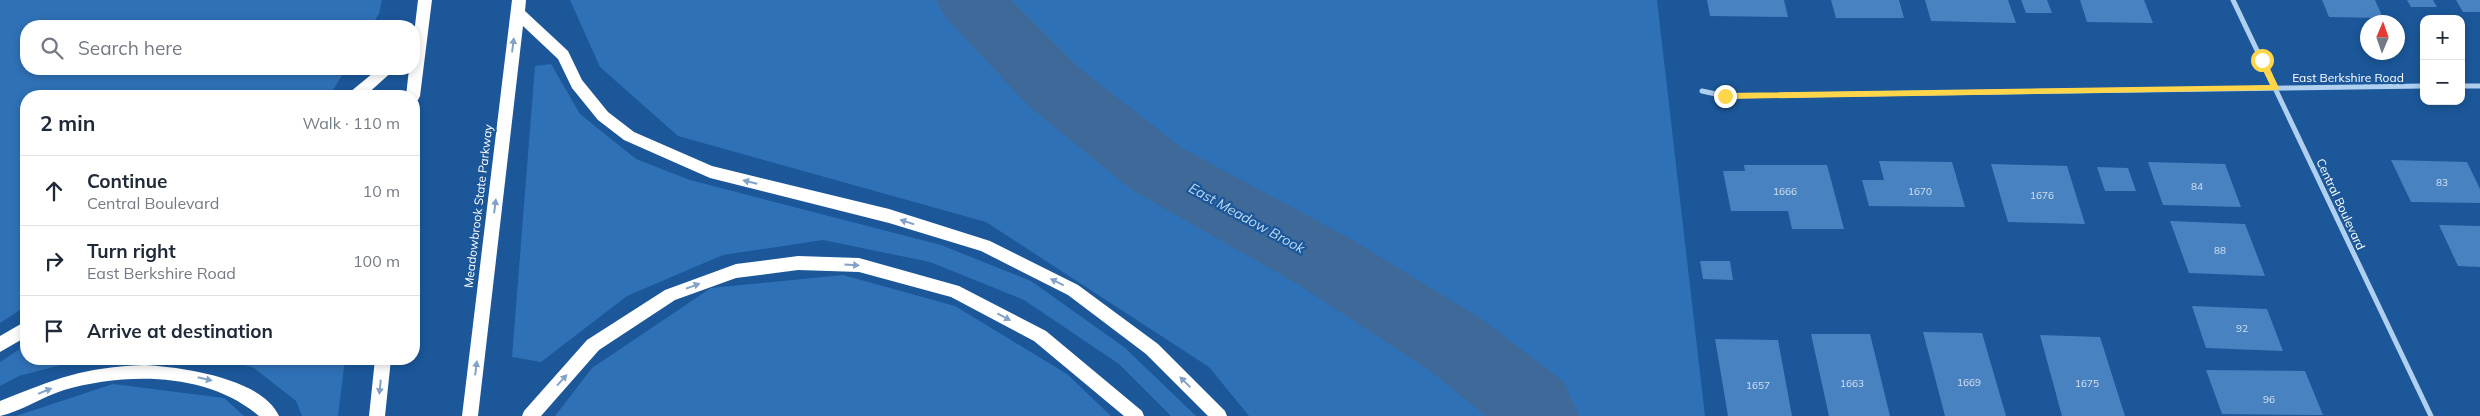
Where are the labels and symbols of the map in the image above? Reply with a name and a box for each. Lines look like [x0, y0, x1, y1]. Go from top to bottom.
north arrow [2360, 15, 2405, 60]
one-way arrow [509, 36, 517, 52]
route start [2251, 49, 2274, 72]
street label: East Berkshire Road [2292, 70, 2404, 85]
route end [1714, 85, 1737, 108]
street label: Meadowbrook State Parkway [461, 123, 496, 289]
street label: Central Boulevard [2313, 156, 2369, 252]
house number: 83 [2436, 176, 2448, 189]
one-way arrow [742, 178, 757, 186]
water label: East Meadow Brook [1186, 179, 1309, 258]
house number: 84 [2191, 180, 2203, 193]
house number: 1666 [1773, 185, 1797, 198]
house number: 1670 [1908, 185, 1932, 198]
house number: 1676 [2030, 189, 2054, 202]
one-way arrow [491, 198, 499, 214]
one-way arrow [899, 217, 914, 225]
house number: 88 [2214, 244, 2226, 257]
one-way arrow [844, 261, 860, 269]
one-way arrow [1050, 278, 1065, 286]
one-way arrow [685, 282, 700, 289]
one-way arrow [997, 313, 1012, 321]
house number: 92 [2236, 322, 2248, 335]
one-way arrow [472, 359, 480, 375]
one-way arrow [556, 374, 568, 386]
one-way arrow [197, 375, 212, 383]
one-way arrow [1179, 376, 1191, 388]
house number: 1669 [1957, 376, 1981, 389]
house number: 1663 [1840, 377, 1864, 390]
house number: 1675 [2075, 377, 2099, 390]
house number: 1657 [1746, 379, 1770, 392]
one-way arrow [376, 380, 384, 396]
one-way arrow [38, 386, 52, 394]
house number: 96 [2263, 393, 2275, 406]

